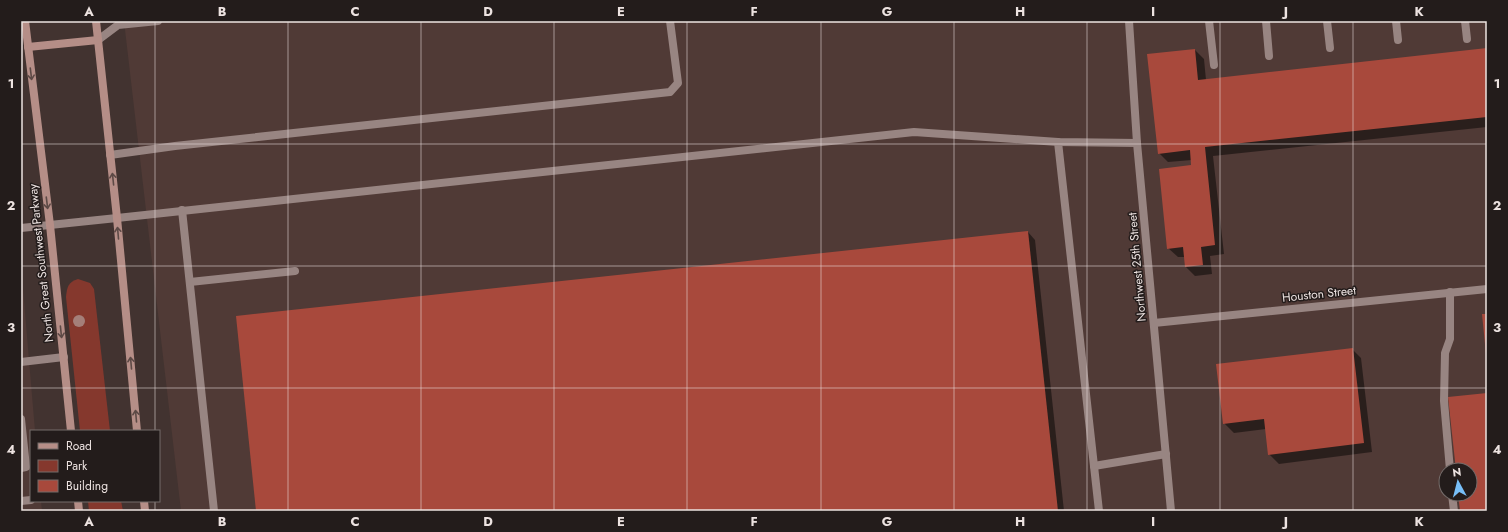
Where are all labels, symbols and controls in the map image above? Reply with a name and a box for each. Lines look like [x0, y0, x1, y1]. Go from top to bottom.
text: A [83, 2, 94, 21]
text: B [218, 2, 227, 21]
text: C [350, 2, 360, 21]
text: D [483, 2, 493, 21]
text: E [617, 2, 625, 21]
text: F [750, 2, 758, 21]
text: G [882, 2, 893, 21]
text: H [1015, 2, 1025, 21]
text: I [1151, 2, 1155, 21]
text: J [1281, 2, 1288, 21]
text: K [1414, 2, 1424, 21]
one-way arrow [27, 67, 35, 80]
text: 1 [8, 74, 14, 93]
text: 1 [1494, 74, 1500, 93]
one-way arrow [109, 173, 117, 186]
street label: North Great Southwest Parkway [24, 182, 58, 343]
text: 2 [7, 196, 15, 215]
one-way arrow [44, 196, 51, 209]
text: 2 [1493, 196, 1501, 215]
street label: Northwest 25th Street [1123, 212, 1151, 322]
one-way arrow [115, 227, 122, 240]
street label: Houston Street [1281, 281, 1357, 307]
text: 3 [7, 318, 15, 337]
text: 3 [1493, 318, 1501, 337]
one-way arrow [57, 325, 65, 338]
one-way arrow [127, 357, 134, 370]
one-way arrow [132, 410, 139, 423]
legend [30, 430, 160, 502]
text: Road [66, 437, 92, 455]
text: 4 [6, 440, 16, 459]
text: 4 [1492, 440, 1502, 459]
text: Park [66, 457, 88, 475]
north arrow [1438, 462, 1478, 502]
text: N [1451, 464, 1462, 481]
text: Building [66, 477, 108, 495]
text: A [83, 512, 94, 531]
text: B [218, 512, 227, 531]
text: C [350, 512, 360, 531]
text: D [483, 512, 493, 531]
text: E [617, 512, 625, 531]
text: F [750, 512, 758, 531]
text: G [882, 512, 893, 531]
text: H [1015, 512, 1025, 531]
text: I [1151, 512, 1155, 531]
text: J [1281, 512, 1288, 531]
text: K [1414, 512, 1424, 531]

